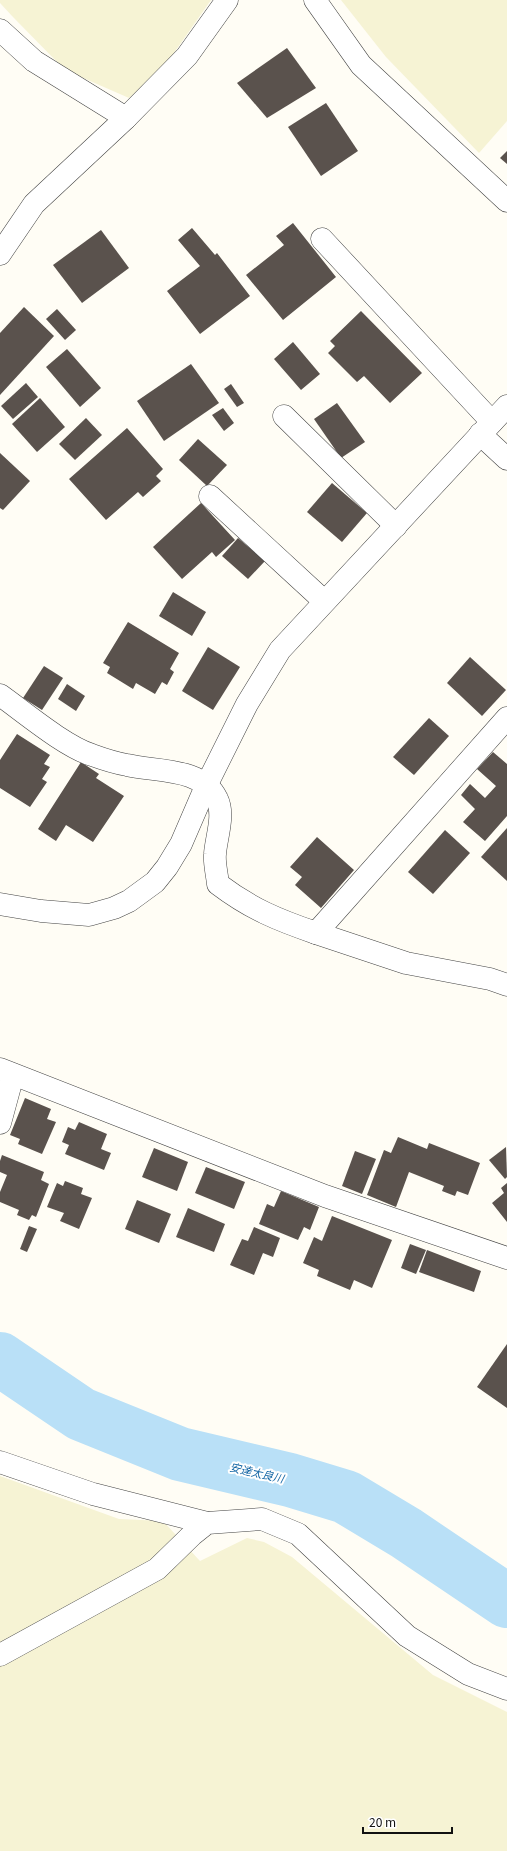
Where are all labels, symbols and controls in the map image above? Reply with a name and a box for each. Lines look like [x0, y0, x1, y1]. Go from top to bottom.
water label: 安達太良川 [228, 1458, 287, 1486]
scale bar [363, 1809, 452, 1835]
text: 20 m [369, 1813, 396, 1830]

